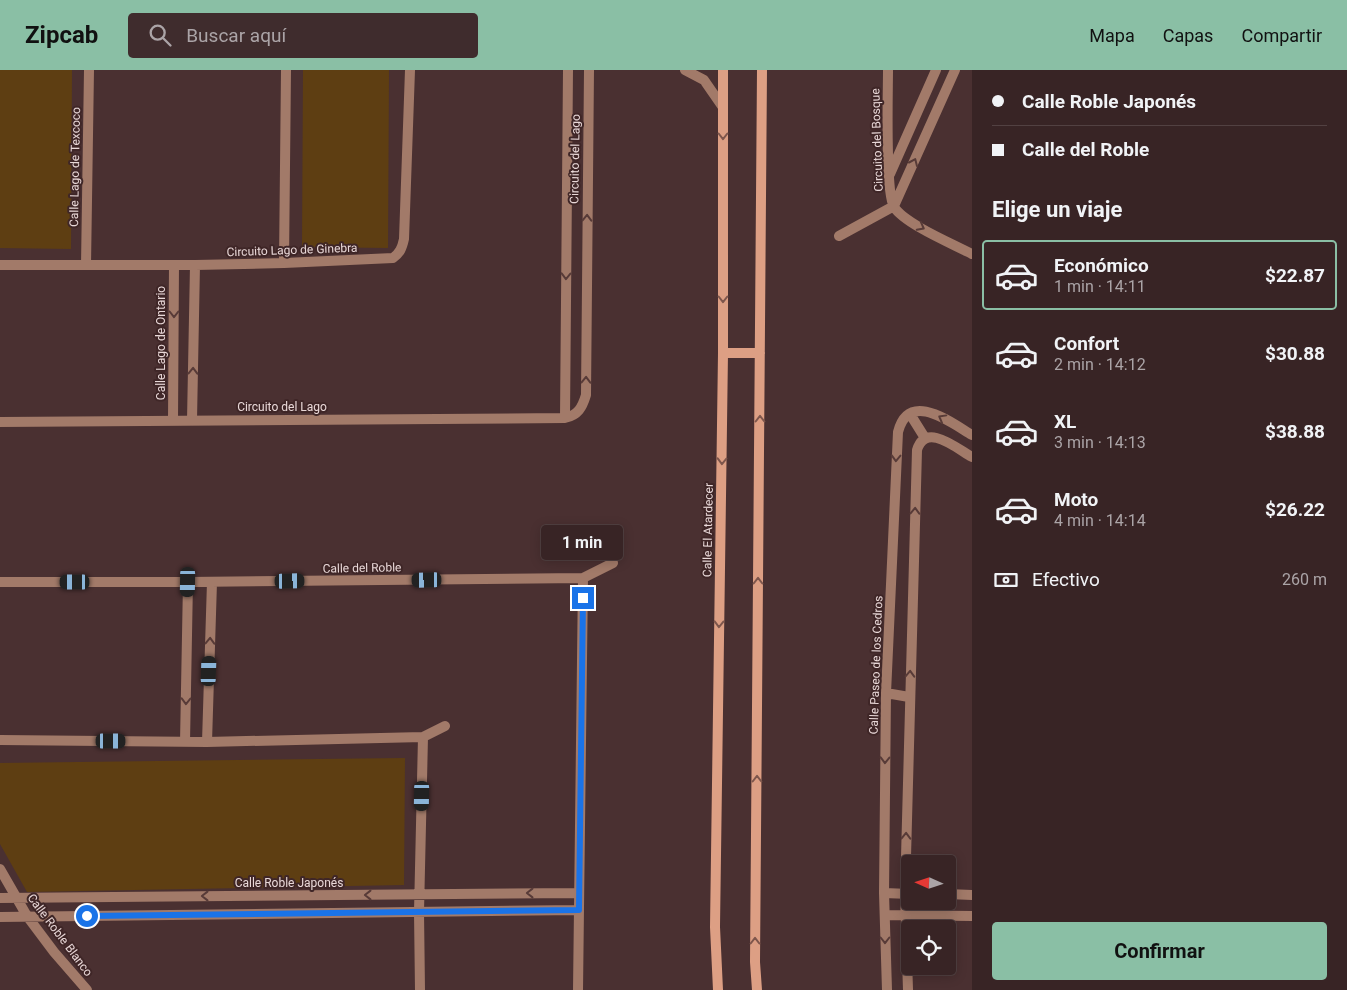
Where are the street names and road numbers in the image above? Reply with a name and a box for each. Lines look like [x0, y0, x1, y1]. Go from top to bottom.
street label: Circuito del Bosque [868, 88, 886, 192]
street label: Calle Lago de Texcoco [67, 107, 83, 227]
street label: Circuito del Lago [567, 114, 583, 204]
street label: Circuito Lago de Ginebra [226, 241, 358, 259]
street label: Calle Lago de Ontario [154, 286, 168, 400]
street label: Circuito del Lago [237, 400, 327, 414]
street label: Calle El Atardecer [700, 483, 716, 577]
street label: Calle del Roble [322, 560, 402, 576]
street label: Calle Paseo de los Cedros [867, 595, 885, 735]
street label: Calle Roble Japonés [235, 876, 343, 890]
street label: Calle Roble Blanco [24, 891, 96, 979]

